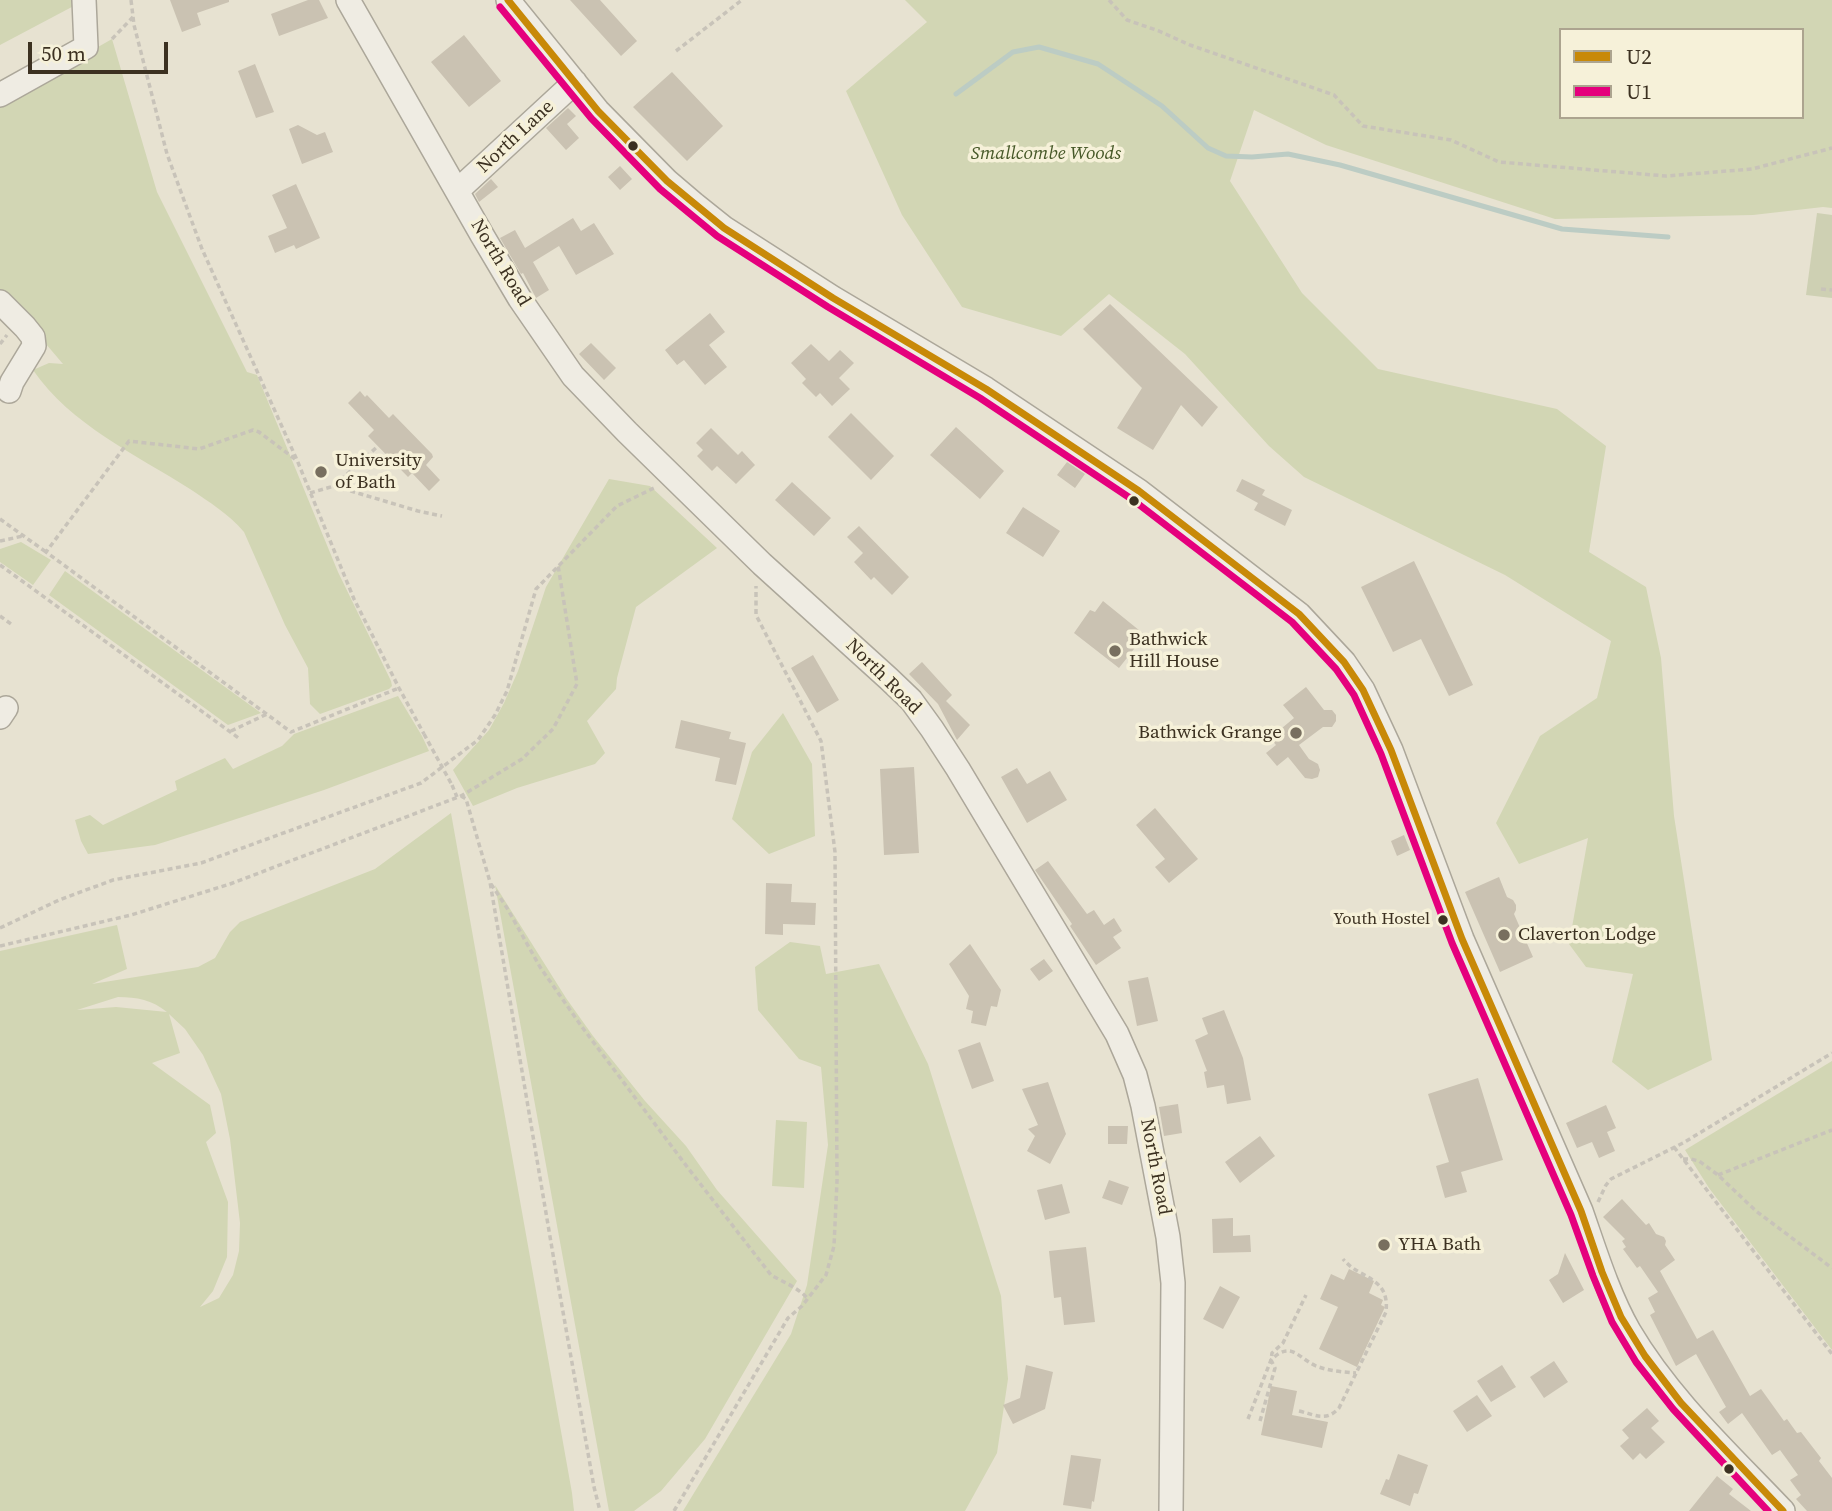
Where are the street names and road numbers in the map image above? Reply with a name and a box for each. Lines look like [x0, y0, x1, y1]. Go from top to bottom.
street label: North Lane [473, 96, 559, 178]
street label: North Road [465, 215, 535, 311]
street label: North Road [840, 634, 926, 720]
street label: North Road [1134, 1117, 1176, 1217]

